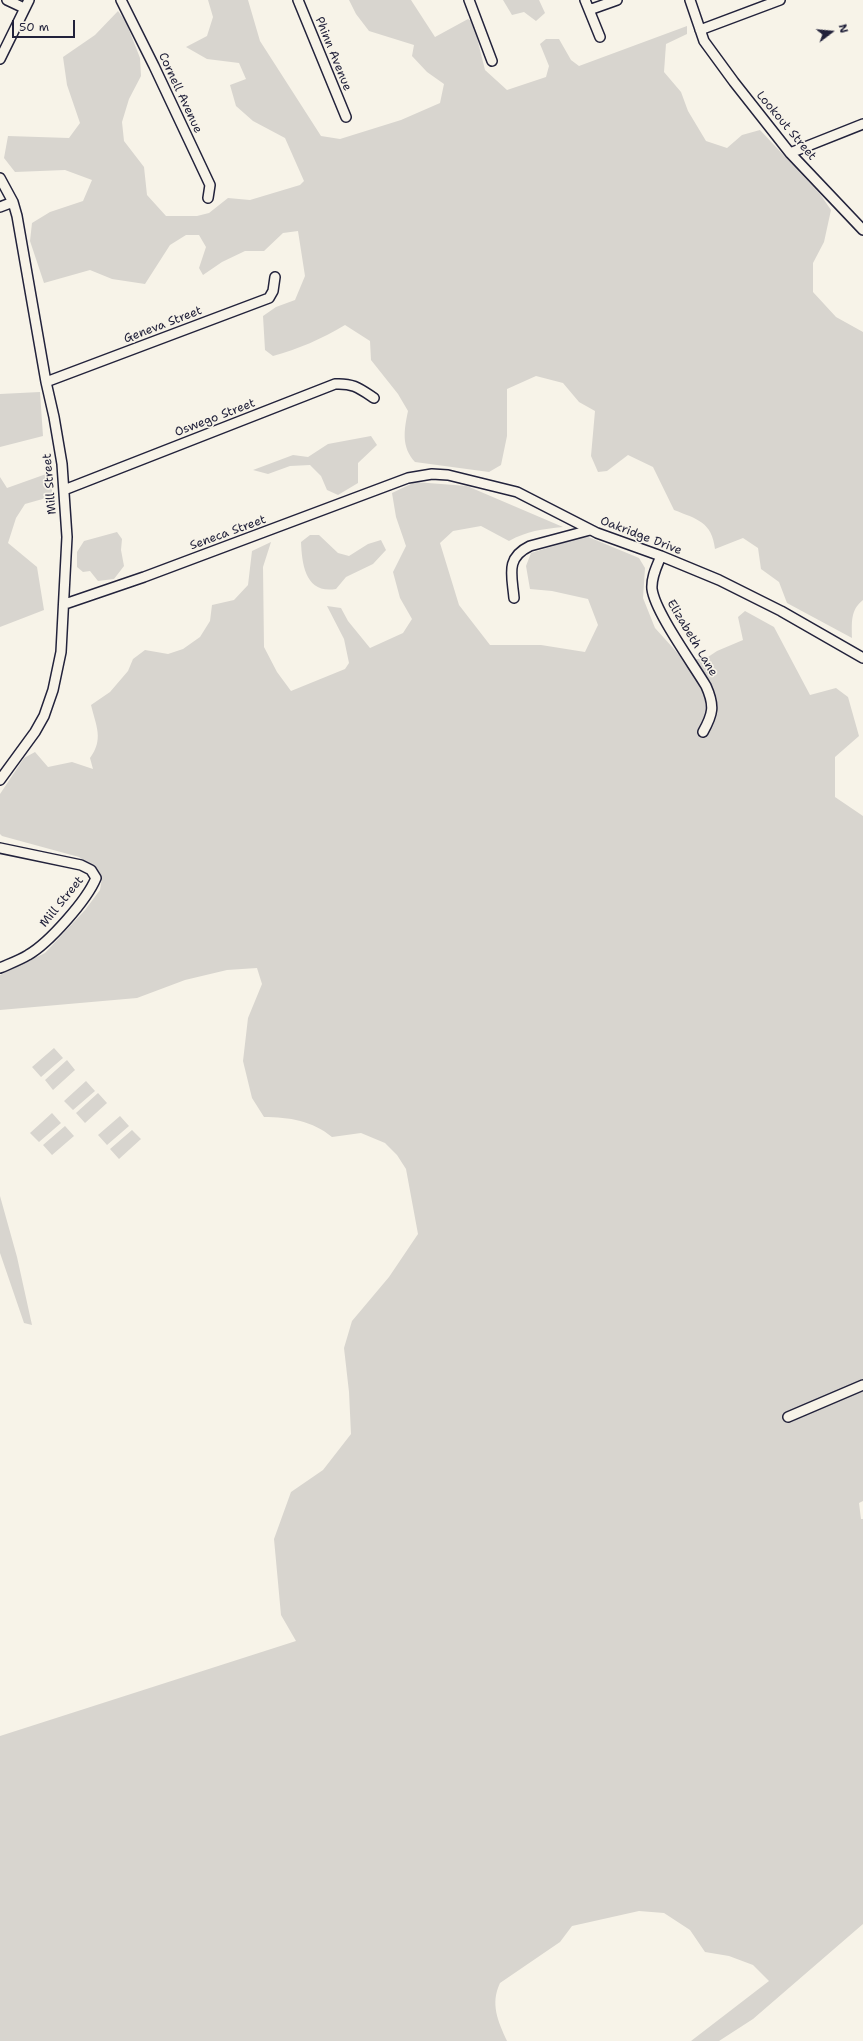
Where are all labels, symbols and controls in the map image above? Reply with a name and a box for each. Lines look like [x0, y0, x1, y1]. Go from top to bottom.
scale bar [14, 12, 77, 38]
north arrow [811, 12, 851, 52]
street label: Phinn Avenue [312, 15, 354, 93]
text: 50 m [19, 19, 49, 35]
text: N [835, 22, 851, 35]
street label: Cornell Avenue [155, 51, 205, 135]
street label: Lookout Street [753, 89, 819, 163]
street label: Geneva Street [122, 303, 204, 347]
street label: Oswego Street [173, 396, 257, 440]
street label: Mill Street [40, 453, 60, 515]
street label: Seneca Street [188, 513, 268, 553]
street label: Oakridge Drive [598, 514, 684, 558]
street label: Elizabeth Lane [664, 597, 720, 679]
street label: Mill Street [37, 874, 87, 930]

